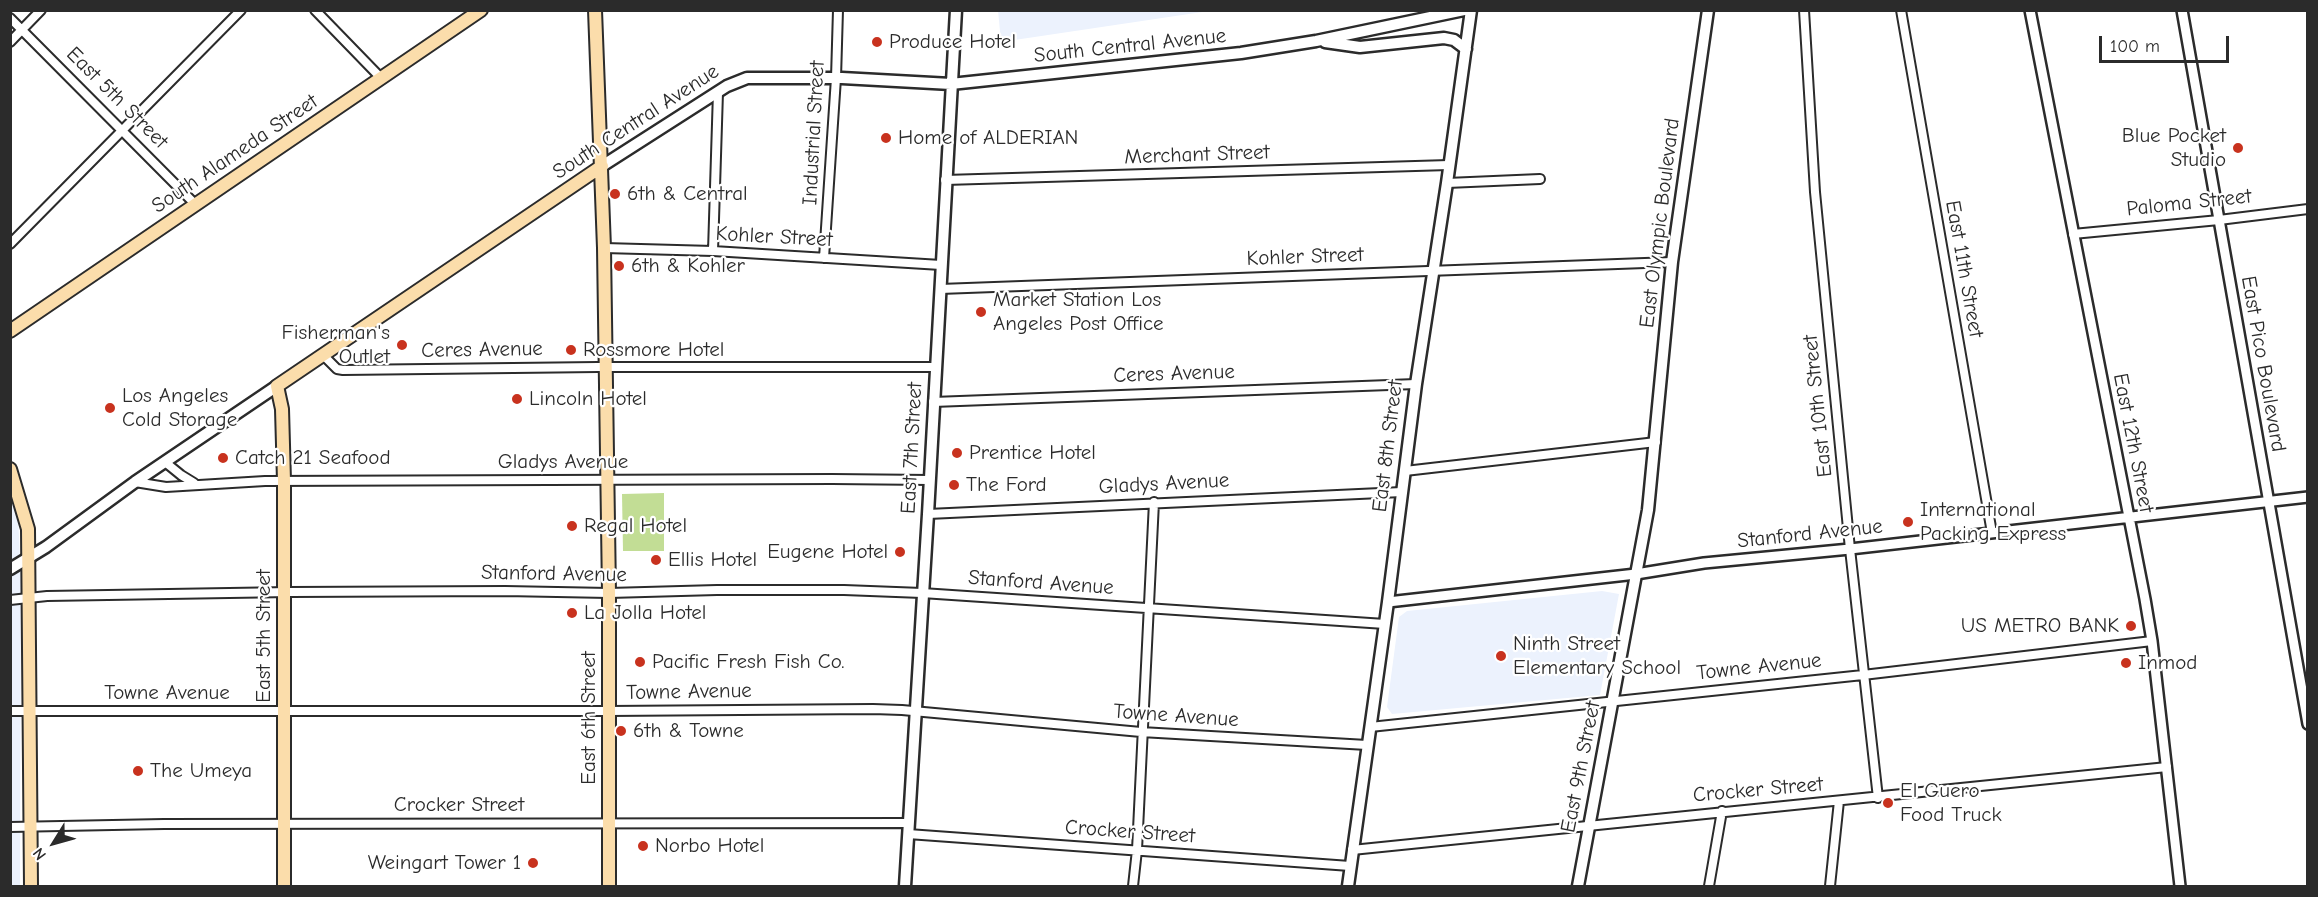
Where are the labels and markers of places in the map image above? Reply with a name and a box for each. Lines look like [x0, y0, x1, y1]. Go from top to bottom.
place label: Produce Hotel [889, 29, 1016, 55]
marker: Produce Hotel [870, 35, 884, 49]
place label: Blue Pocket Studio [2122, 123, 2226, 173]
place label: Home of ALDERIAN [898, 125, 1078, 151]
marker: Home of ALDERIAN [879, 131, 893, 145]
marker: Blue Pocket Studio [2231, 141, 2245, 155]
place label: 6th & Central [627, 181, 748, 207]
marker: 6th & Central [608, 187, 622, 201]
place label: 6th & Kohler [631, 253, 745, 279]
marker: 6th & Kohler [612, 259, 626, 273]
place label: Market Station Los Angeles Post Office [993, 287, 1164, 337]
marker: Market Station Los Angeles Post Office [974, 305, 988, 319]
place label: Fisherman's Outlet [282, 320, 390, 370]
place label: Rossmore Hotel [583, 337, 724, 363]
marker: Fisherman's Outlet [395, 338, 409, 352]
marker: Rossmore Hotel [564, 343, 578, 357]
place label: Los Angeles Cold Storage [122, 383, 237, 433]
place label: Lincoln Hotel [529, 386, 647, 412]
marker: Lincoln Hotel [510, 392, 524, 406]
marker: Los Angeles Cold Storage [103, 401, 117, 415]
place label: Prentice Hotel [969, 440, 1096, 466]
place label: Catch 21 Seafood [235, 445, 391, 471]
marker: Prentice Hotel [950, 446, 964, 460]
marker: Catch 21 Seafood [216, 451, 230, 465]
place label: The Ford [966, 472, 1047, 498]
marker: The Ford [947, 478, 961, 492]
place label: International Packing Express [1920, 497, 2066, 547]
place label: Regal Hotel [584, 513, 687, 539]
marker: International Packing Express [1901, 515, 1915, 529]
marker: Regal Hotel [565, 519, 579, 533]
place label: Eugene Hotel [767, 539, 888, 565]
marker: Eugene Hotel [893, 545, 907, 559]
place label: Ellis Hotel [668, 547, 757, 573]
marker: Ellis Hotel [649, 553, 663, 567]
place label: La Jolla Hotel [584, 600, 706, 626]
marker: La Jolla Hotel [565, 606, 579, 620]
place label: US METRO BANK [1961, 613, 2119, 639]
marker: US METRO BANK [2124, 619, 2138, 633]
place label: Ninth Street Elementary School [1513, 631, 1681, 681]
place label: Pacific Fresh Fish Co. [652, 649, 845, 675]
marker: Ninth Street Elementary School [1494, 649, 1508, 663]
place label: Inmod [2138, 650, 2197, 676]
marker: Pacific Fresh Fish Co. [633, 655, 647, 669]
marker: Inmod [2119, 656, 2133, 670]
place label: 6th & Towne [633, 718, 744, 744]
marker: 6th & Towne [614, 724, 628, 738]
place label: The Umeya [150, 758, 252, 784]
marker: The Umeya [131, 764, 145, 778]
place label: El Guero Food Truck [1900, 778, 2002, 828]
marker: El Guero Food Truck [1881, 796, 1895, 810]
place label: Norbo Hotel [655, 833, 764, 859]
marker: Norbo Hotel [636, 839, 650, 853]
place label: Weingart Tower 1 [368, 850, 521, 876]
marker: Weingart Tower 1 [526, 856, 540, 870]

